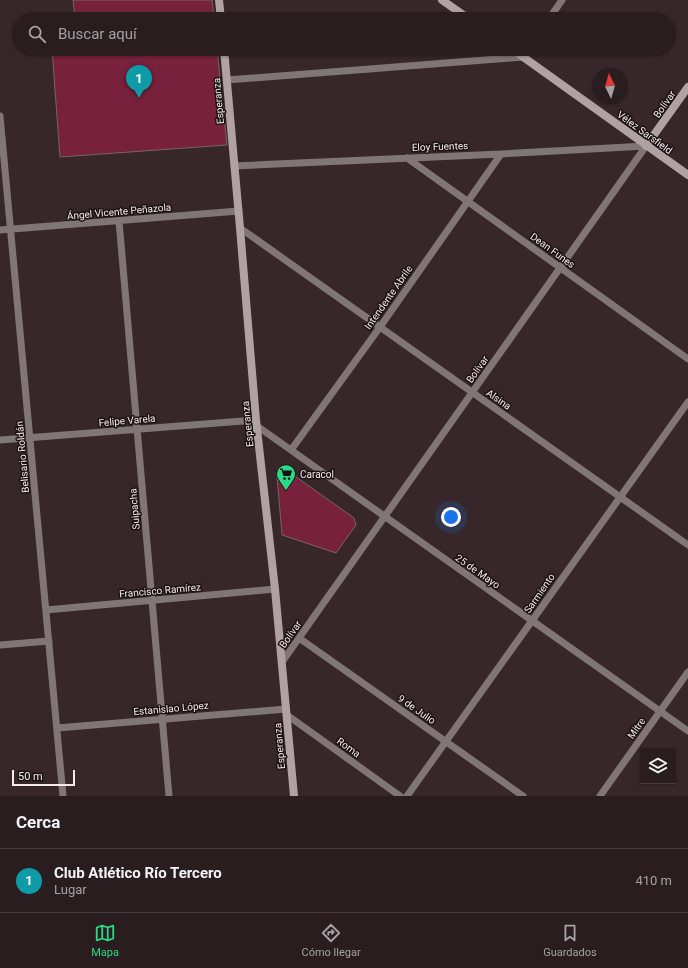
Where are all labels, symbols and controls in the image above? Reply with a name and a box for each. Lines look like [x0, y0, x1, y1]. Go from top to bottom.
search box [12, 12, 676, 56]
icon: search [26, 23, 48, 45]
text: Buscar aquí [58, 25, 137, 43]
pin: 1 [126, 65, 152, 98]
north arrow [592, 68, 628, 104]
street label: Esperanza [211, 77, 226, 125]
street label: Bolívar [651, 88, 678, 120]
street label: Vélez Sarsfield [615, 109, 674, 156]
street label: Eloy Fuentes [412, 140, 468, 153]
street label: Ángel Vicente Peñazola [66, 200, 172, 222]
street label: Dean Funes [528, 231, 577, 270]
street label: Intendente Abrile [362, 263, 415, 331]
street label: Bolívar [464, 353, 491, 385]
street label: Alsina [484, 387, 513, 412]
street label: Esperanza [240, 400, 255, 448]
street label: Felipe Varela [98, 413, 156, 428]
street label: Belisario Roldán [14, 421, 31, 493]
supermarket icon: Caracol [275, 463, 297, 491]
place label: Caracol [300, 469, 334, 480]
street label: Suipacha [127, 488, 142, 530]
your location [441, 507, 461, 527]
street label: 25 de Mayo [453, 552, 502, 591]
street label: Sarmiento [522, 571, 557, 615]
street label: Francisco Ramírez [119, 581, 202, 600]
street label: Bolívar [277, 618, 304, 650]
street label: 9 de Julio [396, 693, 438, 726]
street label: Estanislao López [133, 700, 209, 717]
street label: Mitre [625, 716, 648, 741]
street label: Esperanza [272, 722, 287, 770]
street label: Roma [335, 735, 362, 760]
map controls [640, 748, 676, 784]
button: layers [640, 748, 676, 784]
scale bar [12, 768, 75, 787]
text: 50 m [18, 770, 43, 783]
text: Cerca [16, 812, 60, 832]
text: Club Atlético Río Tercero [54, 864, 222, 882]
text: 1 [25, 873, 33, 888]
text: 410 m [635, 873, 672, 888]
text: Lugar [54, 882, 87, 897]
tab: Mapa [91, 922, 119, 959]
tab: Cómo llegar [302, 922, 361, 959]
tab: Guardados [543, 922, 597, 959]

